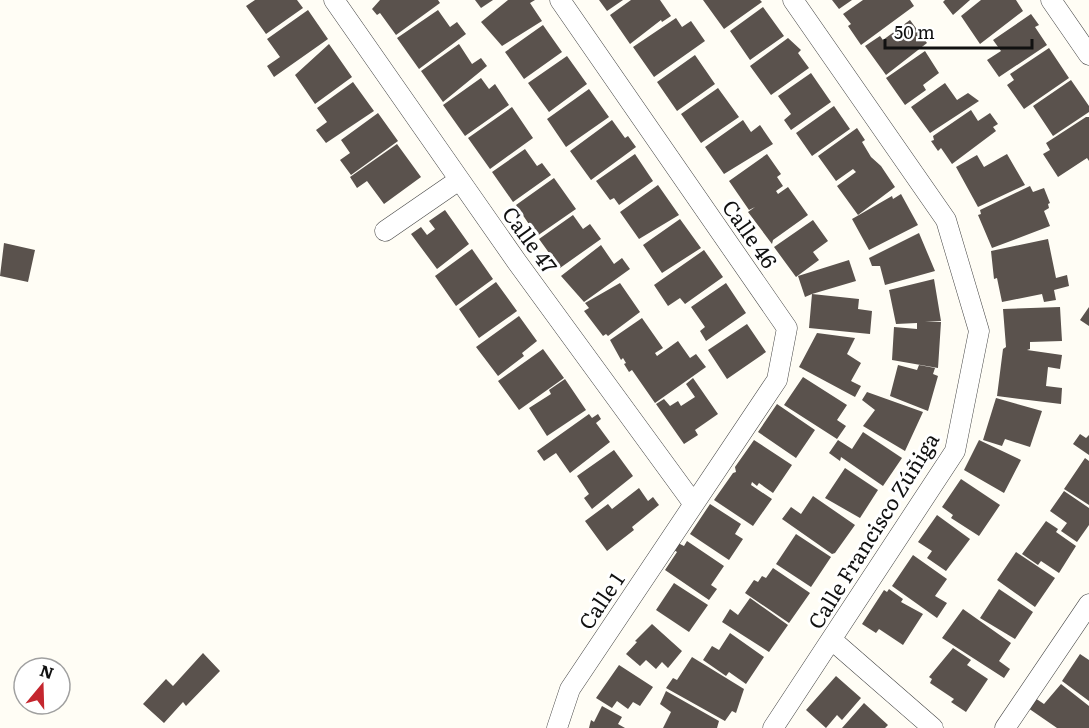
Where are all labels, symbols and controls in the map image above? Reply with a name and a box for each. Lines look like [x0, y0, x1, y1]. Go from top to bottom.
scale bar [885, 12, 1032, 50]
text: 50 m [894, 18, 935, 45]
street label: Calle 46 [716, 192, 786, 274]
street label: Calle 47 [496, 199, 566, 279]
street label: Calle Francisco Zúñiga [799, 425, 946, 634]
street label: Calle 1 [569, 565, 631, 635]
north arrow [12, 656, 72, 716]
text: N [37, 657, 57, 684]

